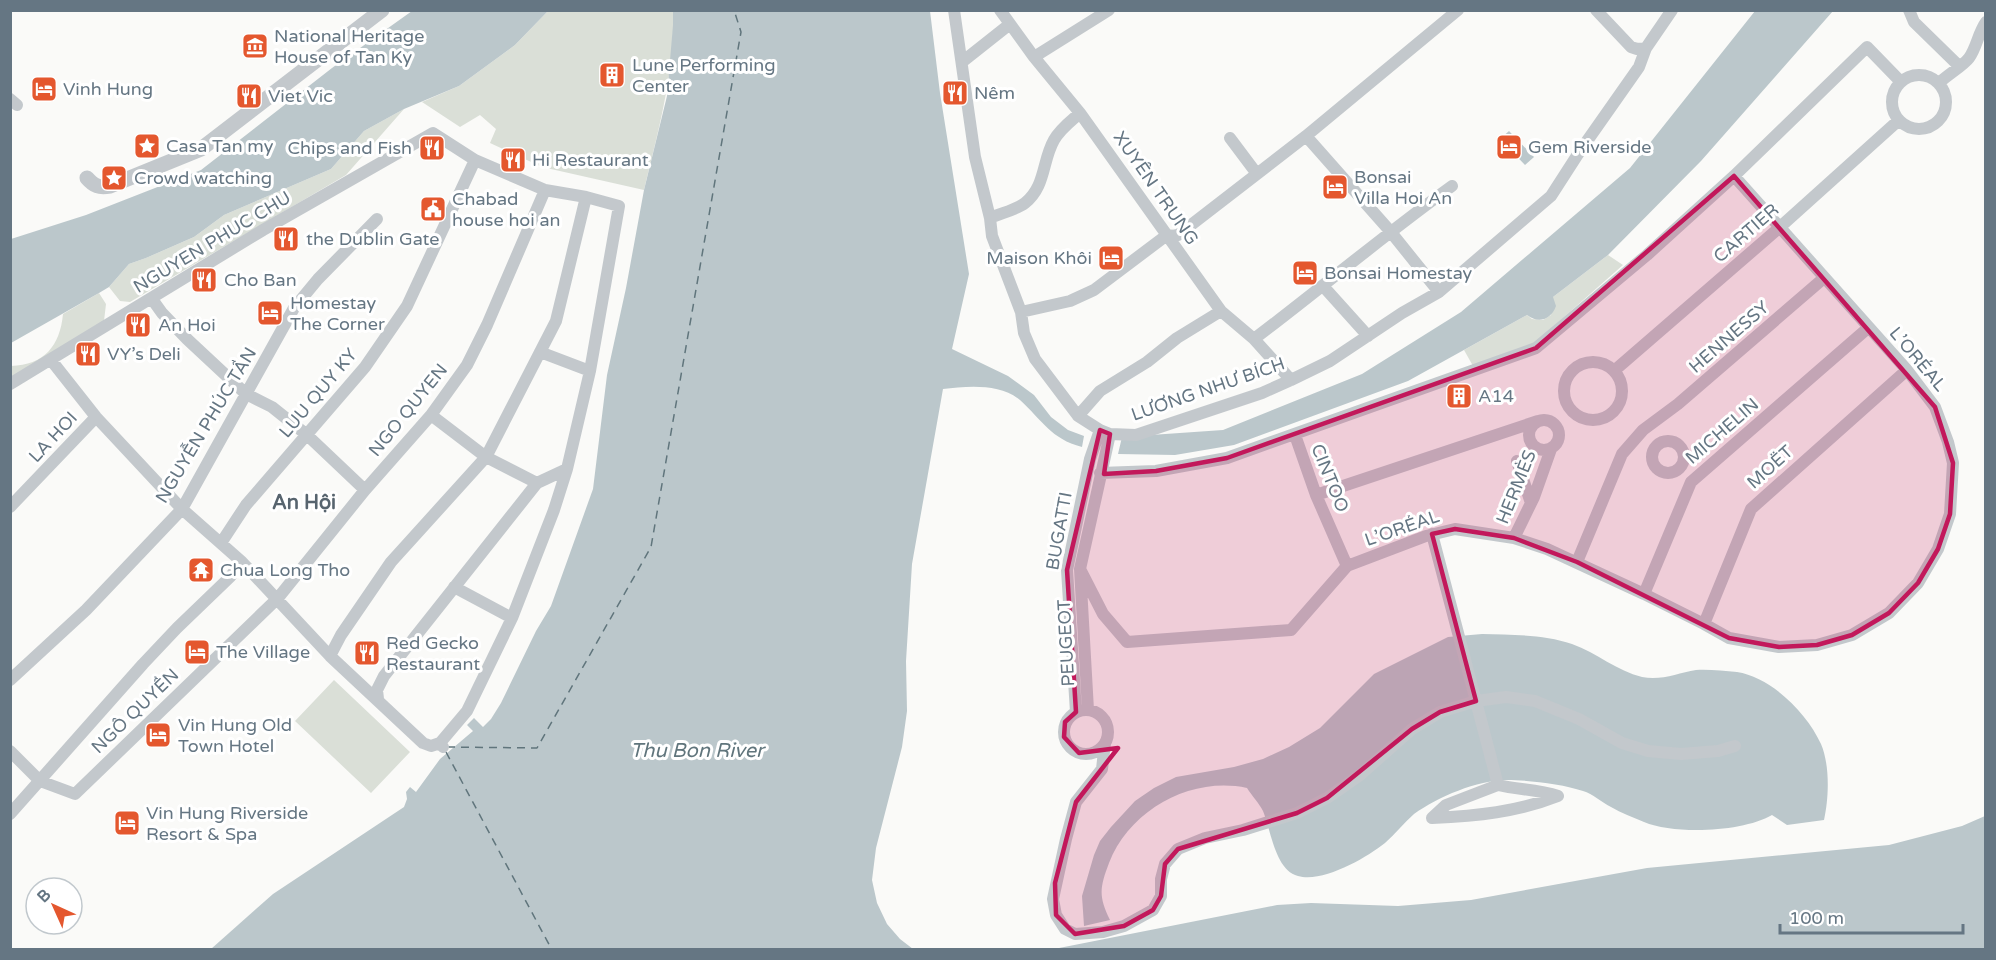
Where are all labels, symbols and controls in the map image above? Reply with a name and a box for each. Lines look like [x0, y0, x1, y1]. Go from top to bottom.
place label: National Heritage House of Tan Ky [274, 25, 424, 68]
museum icon: National Heritage House of Tan Ky [240, 31, 270, 61]
place label: Lune Performing Center [632, 54, 776, 97]
building icon: Lune Performing Center [597, 60, 627, 90]
hotel icon: Vinh Hung [29, 74, 59, 104]
place label: Vinh Hung [63, 78, 153, 100]
restaurant icon: Nêm [940, 78, 970, 108]
restaurant icon: Viet Vic [234, 81, 264, 111]
place label: Nêm [974, 82, 1015, 104]
place label: Viet Vic [268, 85, 333, 107]
street label: XUYÊN TRUNG [1109, 127, 1203, 249]
place icon: Casa Tan my [132, 131, 162, 161]
hotel icon: Gem Riverside [1494, 132, 1524, 162]
restaurant icon: Chips and Fish [417, 133, 447, 163]
place label: Casa Tan my [166, 135, 274, 157]
place label: Gem Riverside [1528, 136, 1651, 158]
place label: Chips and Fish [287, 137, 412, 159]
restaurant icon: Hi Restaurant [498, 145, 528, 175]
place label: Hi Restaurant [532, 149, 649, 171]
place icon: Crowd watching [99, 163, 129, 193]
place label: Bonsai Villa Hoi An [1354, 166, 1452, 209]
place label: Crowd watching [134, 167, 272, 189]
hotel icon: Bonsai Villa Hoi An [1320, 172, 1350, 202]
street label: NGUYEN PHUC CHU [129, 186, 295, 298]
place label: Chabad house hoi an [452, 188, 561, 231]
public building icon: Chabad house hoi an [418, 194, 448, 224]
street label: CARTIER [1709, 199, 1783, 267]
restaurant icon: the Dublin Gate [271, 224, 301, 254]
place label: the Dublin Gate [306, 228, 439, 250]
hotel icon: Maison Khôi [1096, 243, 1126, 273]
place label: Maison Khôi [986, 247, 1092, 269]
hotel icon: Bonsai Homestay [1290, 258, 1320, 288]
place label: Bonsai Homestay [1324, 262, 1473, 284]
restaurant icon: Cho Ban [189, 265, 219, 295]
place label: Cho Ban [224, 269, 297, 291]
place label: Homestay The Corner [290, 292, 385, 335]
street label: HENNESSY [1684, 296, 1774, 378]
hotel icon: Homestay The Corner [255, 298, 285, 328]
restaurant icon: An Hoi [123, 310, 153, 340]
place label: An Hoi [158, 314, 216, 336]
street label: L’ORÉAL [1885, 322, 1952, 396]
restaurant icon: VY’s Deli [73, 339, 103, 369]
place label: VY’s Deli [107, 343, 181, 365]
street label: NGUYỄN PHÚC TẦN [151, 343, 261, 507]
street label: LUU QUY KY [274, 343, 362, 442]
street label: LƯƠNG NHƯ BÍCH [1128, 352, 1288, 426]
street label: NGO QUYEN [364, 359, 452, 461]
building icon: A14 [1444, 381, 1474, 411]
place label: A14 [1478, 385, 1514, 407]
street label: MICHELIN [1681, 393, 1763, 469]
street label: LA HOI [24, 407, 82, 467]
street label: CINTOO [1306, 441, 1354, 515]
street label: MOËT [1742, 441, 1798, 493]
street label: HERMÈS [1491, 447, 1541, 527]
street label: BUGATTI [1041, 490, 1077, 572]
district label: An Hội [272, 491, 336, 515]
street label: L’ORÉAL [1362, 505, 1443, 551]
temple icon: Chua Long Tho [186, 555, 216, 585]
place label: Chua Long Tho [220, 559, 350, 581]
street label: PEUGEOT [1053, 599, 1079, 687]
place label: Red Gecko Restaurant [386, 632, 480, 675]
hotel icon: The Village [182, 637, 212, 667]
restaurant icon: Red Gecko Restaurant [352, 638, 382, 668]
place label: The Village [216, 641, 310, 663]
street label: NGÔ QUYỀN [87, 664, 183, 758]
place label: Vin Hung Old Town Hotel [178, 714, 292, 757]
hotel icon: Vin Hung Old Town Hotel [143, 720, 173, 750]
water label: Thu Bon River [630, 739, 766, 763]
place label: Vin Hung Riverside Resort & Spa [146, 802, 308, 845]
hotel icon: Vin Hung Riverside Resort & Spa [112, 808, 142, 838]
north arrow [24, 876, 84, 936]
text: B [33, 885, 55, 907]
scale bar [1780, 897, 1963, 935]
text: 100 m [1789, 907, 1844, 929]

